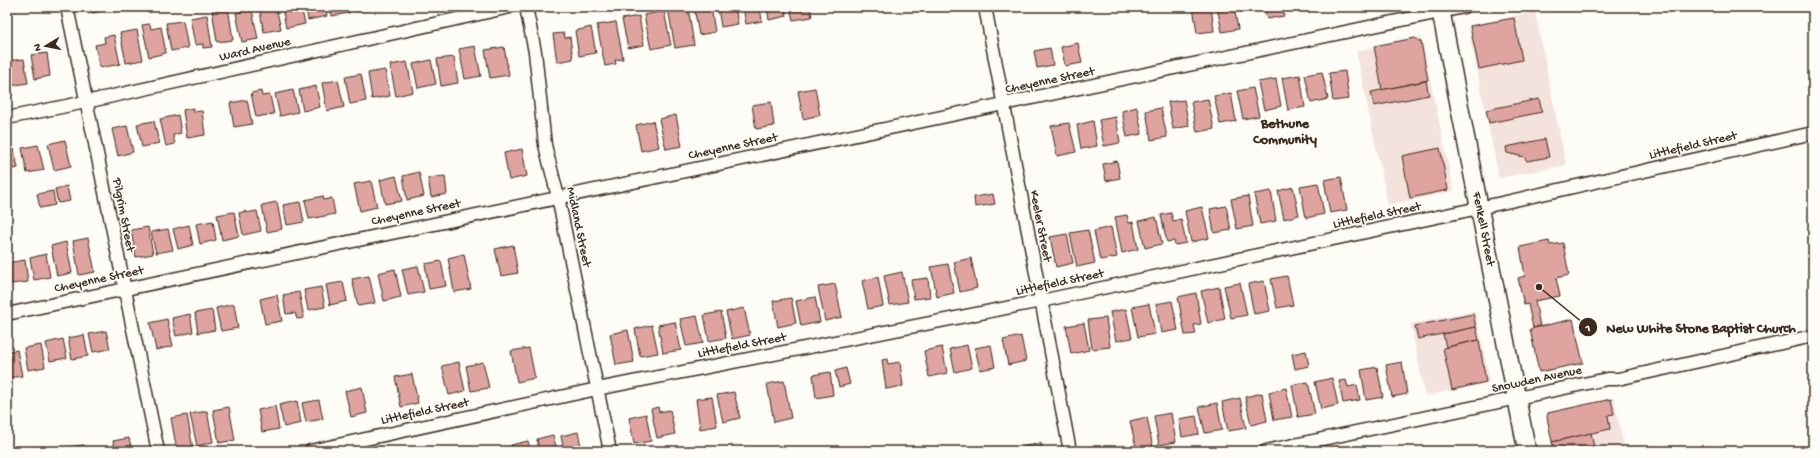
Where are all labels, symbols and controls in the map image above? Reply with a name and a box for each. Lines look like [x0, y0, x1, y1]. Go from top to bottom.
north arrow [26, 26, 66, 66]
street label: Ward Avenue [218, 34, 292, 65]
text: N [32, 43, 45, 52]
street label: Cheyenne Street [1004, 64, 1098, 98]
district label: Bethune Community [1252, 116, 1317, 149]
street label: Littlefield Street [1648, 128, 1740, 163]
street label: Cheyenne Street [687, 130, 781, 164]
street label: Pilgrim Street [108, 176, 138, 255]
street label: Midland Street [562, 186, 594, 270]
street label: Keeler Street [1026, 189, 1055, 265]
street label: Fenkell Street [1468, 190, 1498, 269]
street label: Cheyenne Street [370, 196, 464, 230]
street label: Littlefield Street [1332, 199, 1424, 233]
street label: Cheyenne Street [53, 263, 147, 297]
street label: Littlefield Street [1015, 266, 1107, 300]
callout: New White Stone Baptist Church [1578, 314, 1804, 340]
text: New White Stone Baptist Church [1606, 321, 1796, 338]
text: 1 [1585, 322, 1591, 336]
street label: Littlefield Street [697, 330, 789, 362]
street label: Snowden Avenue [1491, 363, 1584, 397]
street label: Littlefield Street [380, 395, 472, 429]

